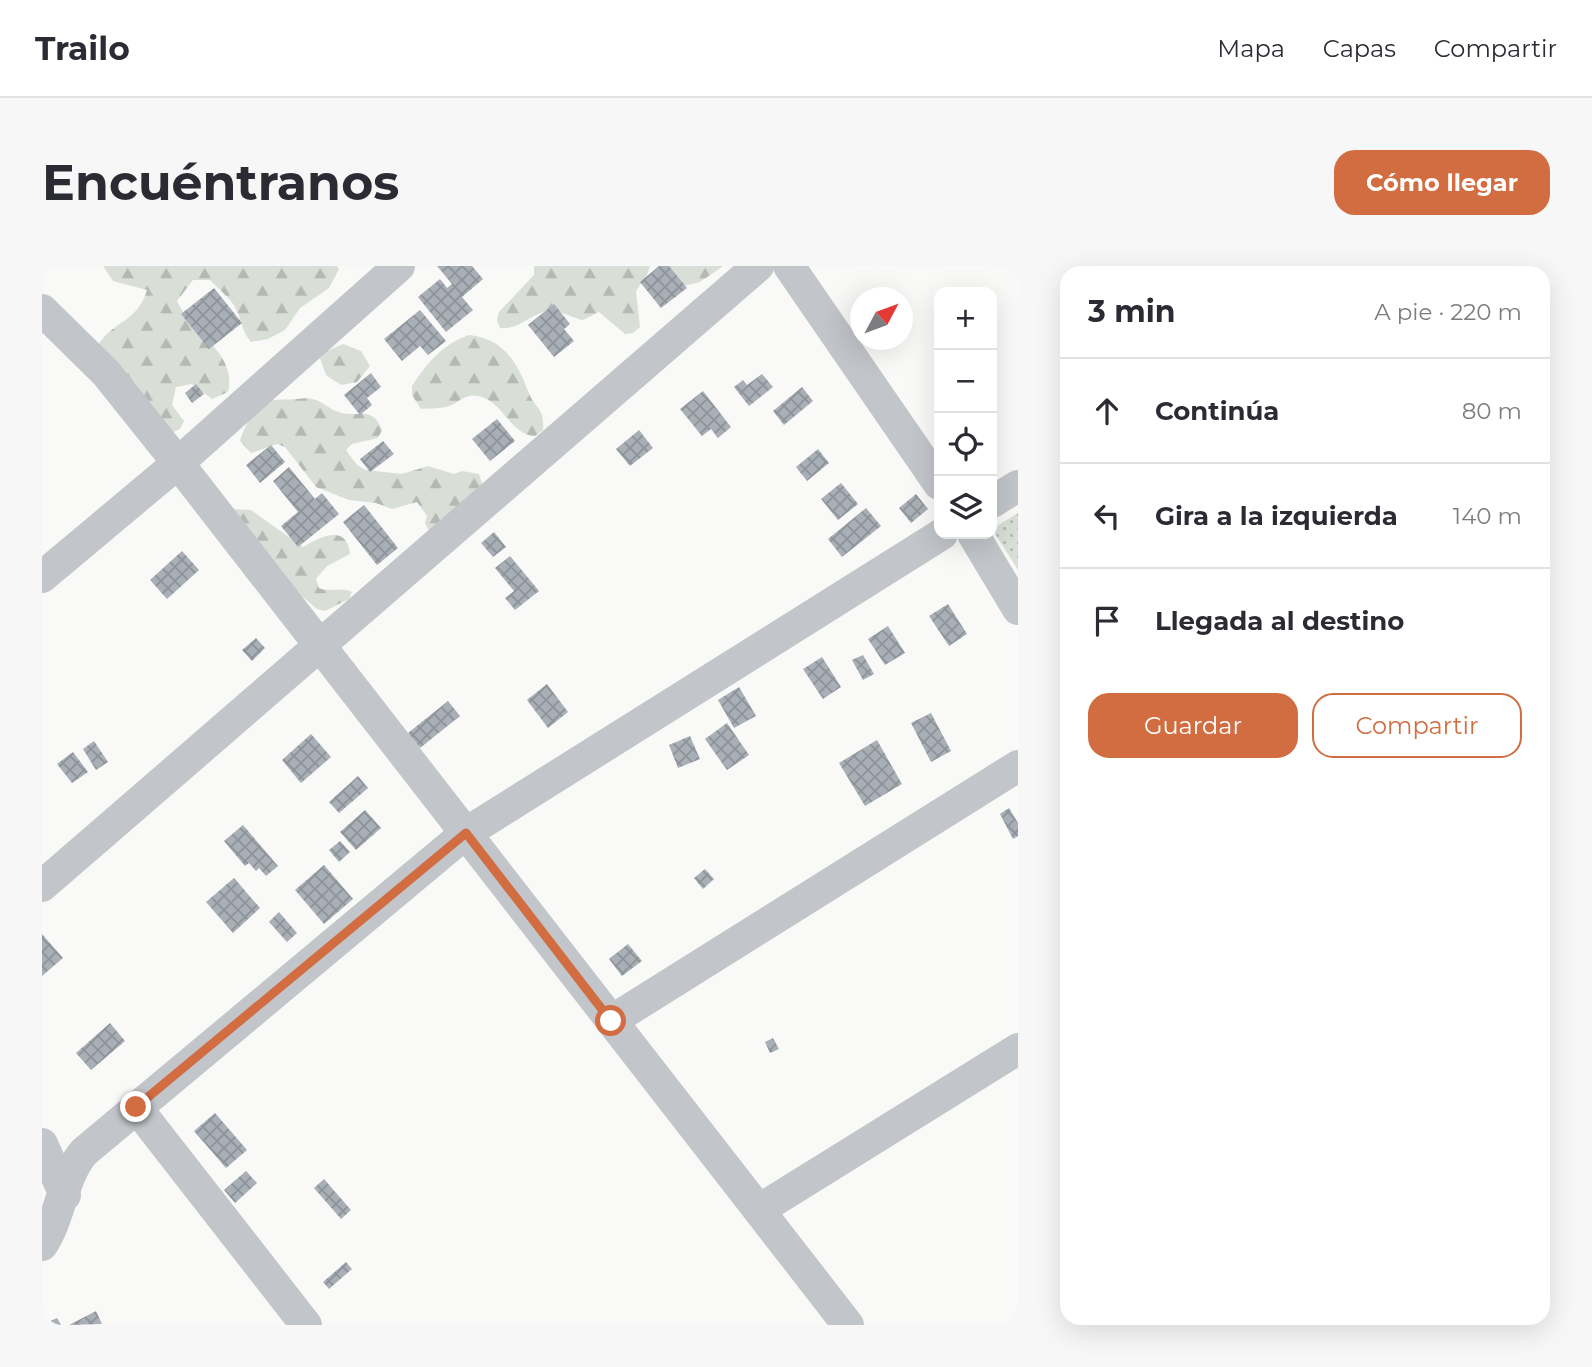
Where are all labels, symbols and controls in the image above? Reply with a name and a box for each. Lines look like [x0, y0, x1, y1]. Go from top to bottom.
text: Trailo [35, 28, 130, 68]
text: Mapa [1217, 34, 1285, 63]
text: Capas [1323, 34, 1396, 63]
text: Compartir [1434, 34, 1557, 63]
button: Cómo llegar [1334, 150, 1550, 215]
text: Encuéntranos [42, 153, 399, 212]
north arrow [850, 287, 913, 350]
map controls [934, 287, 997, 539]
button: + [934, 287, 997, 350]
text: 3 min [1088, 293, 1175, 330]
text: A pie · 220 m [1374, 298, 1522, 326]
button: − [934, 350, 997, 413]
icon: ahead [1088, 392, 1126, 430]
text: Continúa [1155, 395, 1279, 427]
text: 80 m [1462, 397, 1522, 425]
button: locate [934, 413, 997, 476]
button: layers [934, 476, 997, 539]
icon: left [1088, 497, 1126, 535]
text: Gira a la izquierda [1155, 500, 1398, 532]
text: 140 m [1453, 502, 1522, 530]
icon: arrive [1088, 602, 1126, 640]
text: Llegada al destino [1155, 605, 1404, 637]
button: Guardar [1088, 693, 1298, 758]
button: Compartir [1312, 693, 1522, 758]
route start [595, 1005, 626, 1036]
route end [120, 1091, 151, 1122]

